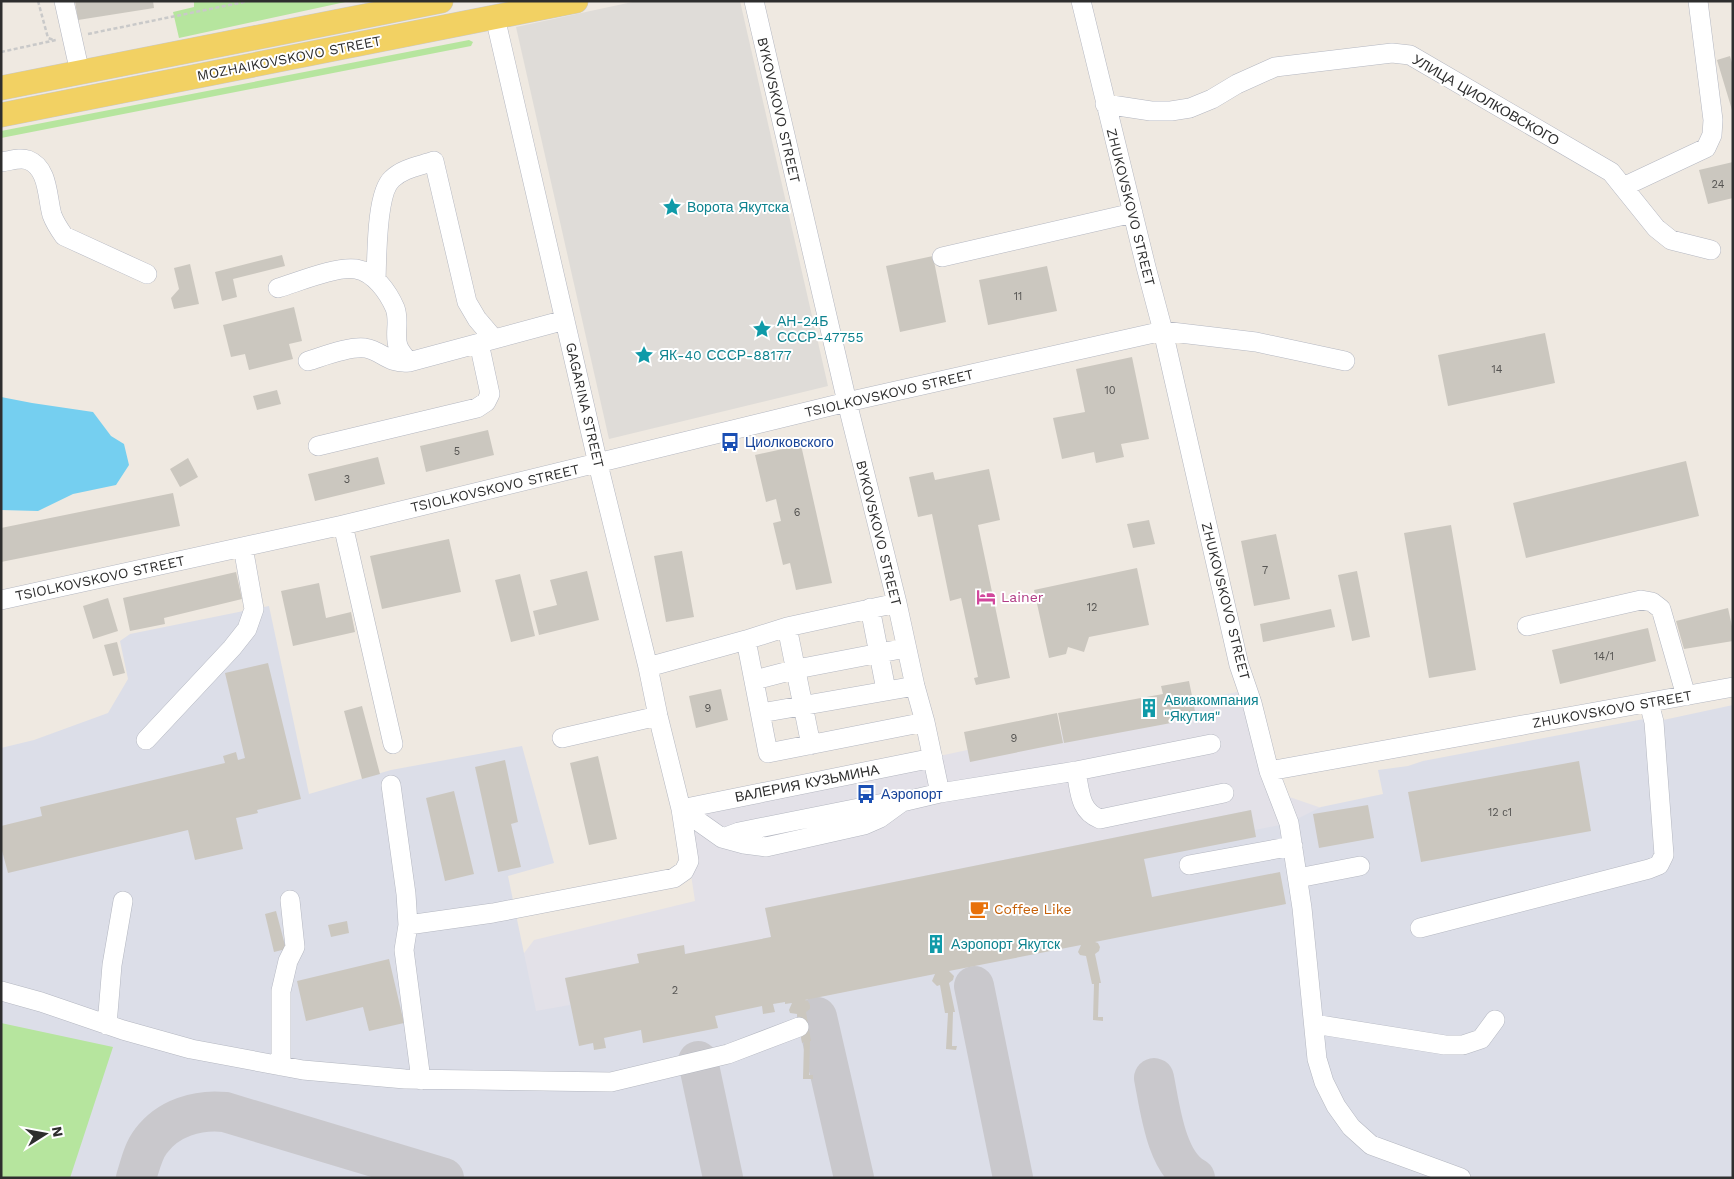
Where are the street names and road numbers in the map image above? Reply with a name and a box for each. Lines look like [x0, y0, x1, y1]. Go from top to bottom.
street label: MOZHAIKOVSKOVO STREET [196, 32, 383, 84]
street label: BYKOVSKOVO STREET [754, 36, 804, 185]
street label: УЛИЦА ЦИОЛКОВСКОГО [1410, 51, 1562, 149]
street label: ZHUKOVSKOVO STREET [1104, 127, 1158, 288]
street label: GAGARINA STREET [563, 341, 607, 470]
street label: TSIOLKOVSKOVO STREET [803, 366, 975, 420]
street label: BYKOVSKOVO STREET [853, 459, 905, 608]
street label: TSIOLKOVSKOVO STREET [409, 461, 581, 515]
street label: ZHUKOVSKOVO STREET [1199, 521, 1253, 682]
street label: TSIOLKOVSKOVO STREET [14, 552, 187, 604]
street label: ZHUKOVSKOVO STREET [1531, 687, 1694, 731]
street label: ВАЛЕРИЯ КУЗЬМИНА [733, 761, 881, 805]

